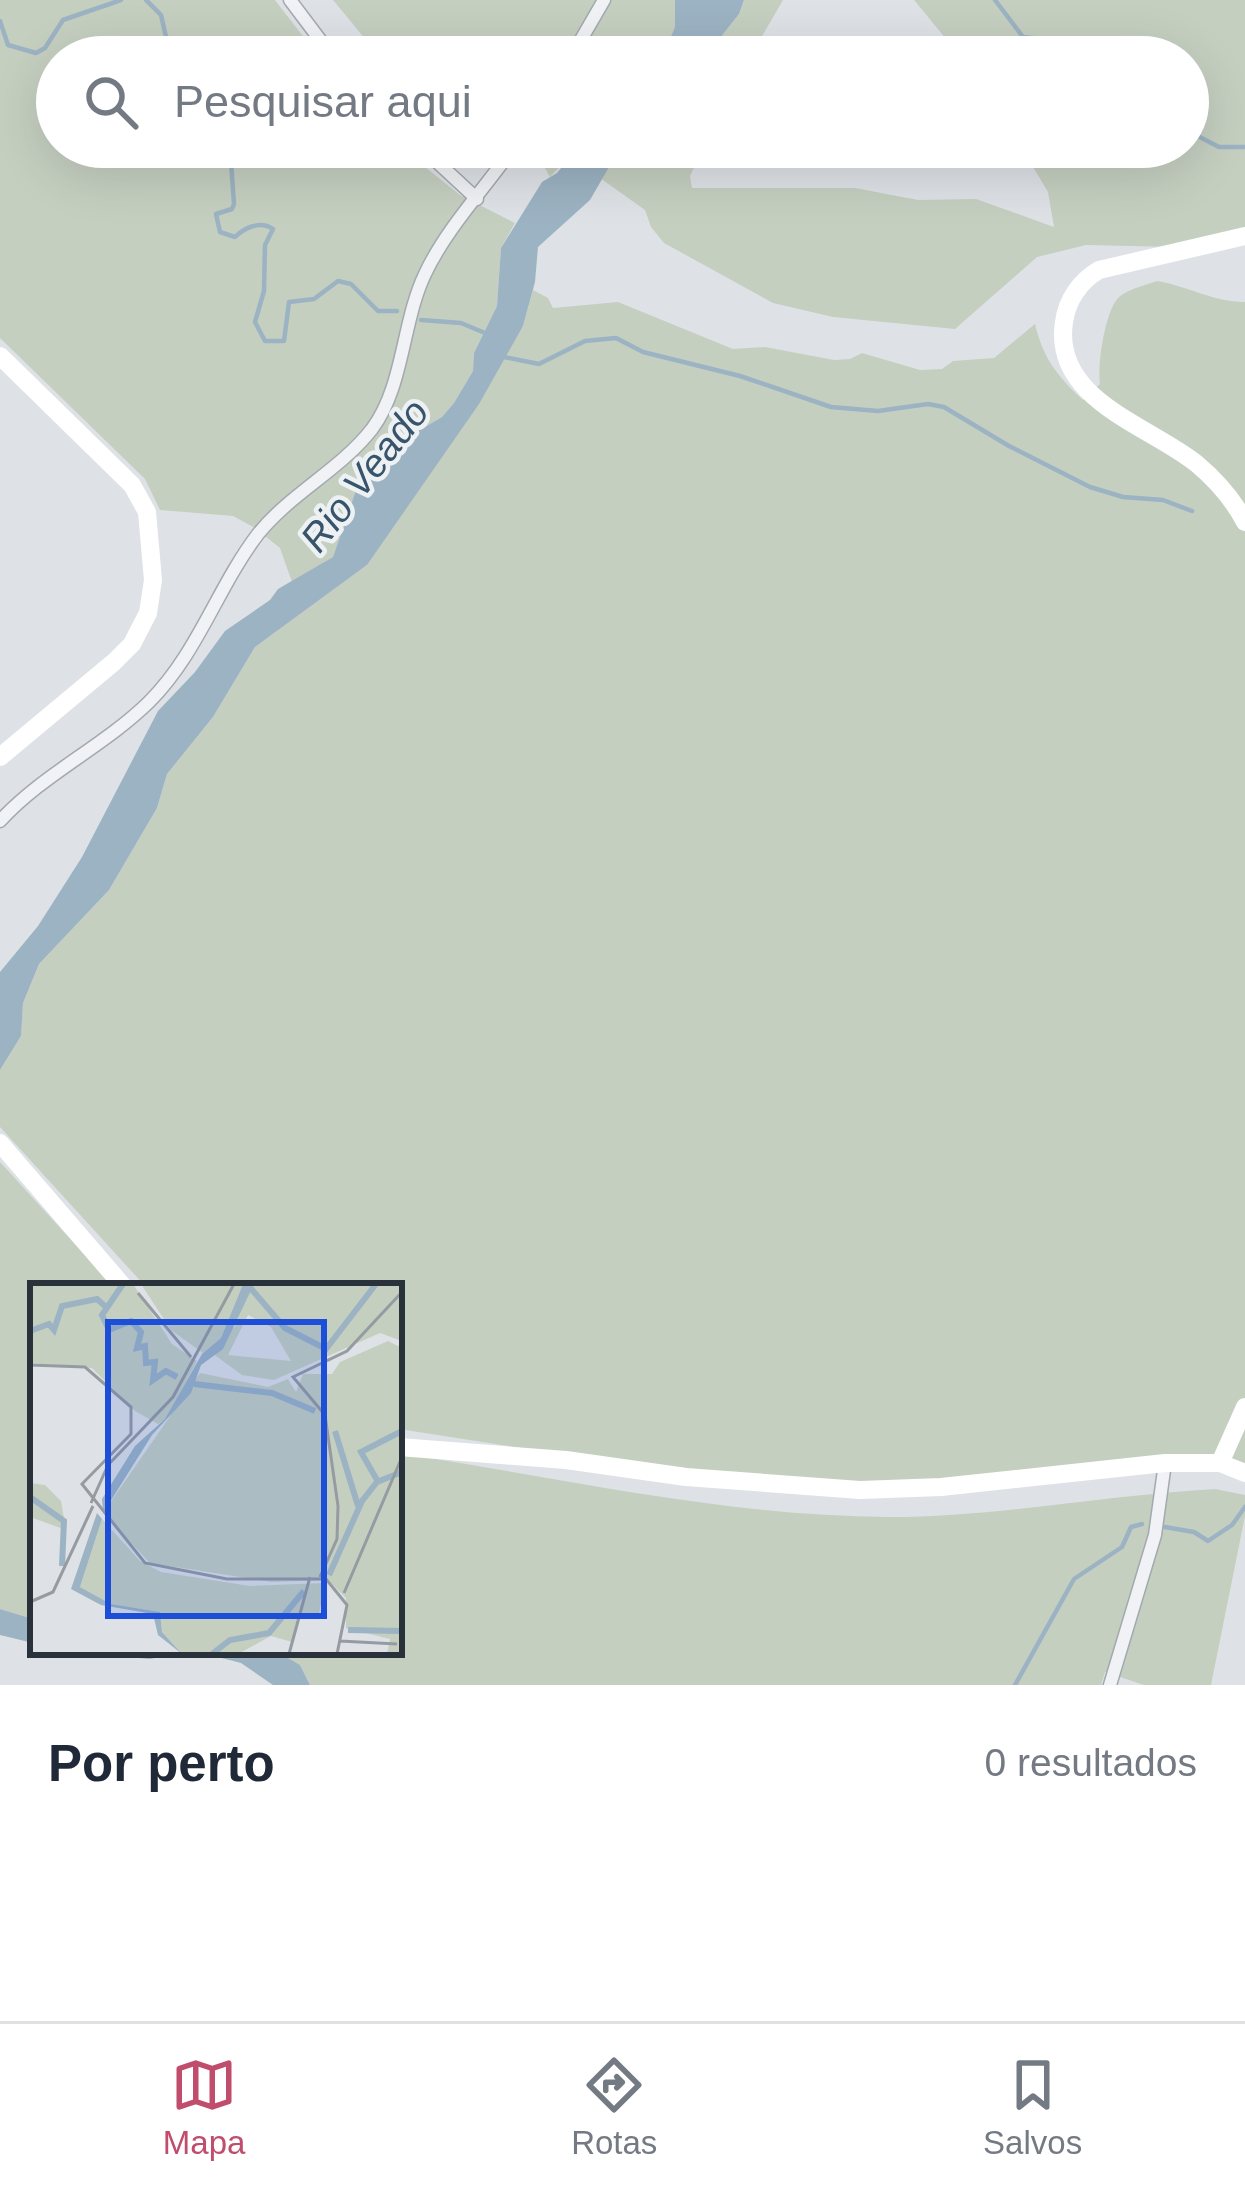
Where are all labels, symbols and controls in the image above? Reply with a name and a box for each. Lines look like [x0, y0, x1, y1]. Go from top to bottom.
search box [36, 36, 1209, 168]
icon: search [78, 69, 144, 135]
text: Pesquisar aqui [174, 76, 472, 127]
water label: Rio Veado [292, 391, 437, 560]
inset map [30, 1283, 402, 1655]
text: Por perto [48, 1735, 275, 1792]
text: 0 resultados [985, 1741, 1197, 1784]
tab: Mapa [163, 2052, 245, 2162]
tab: Rotas [571, 2052, 657, 2162]
tab: Salvos [983, 2052, 1082, 2162]

